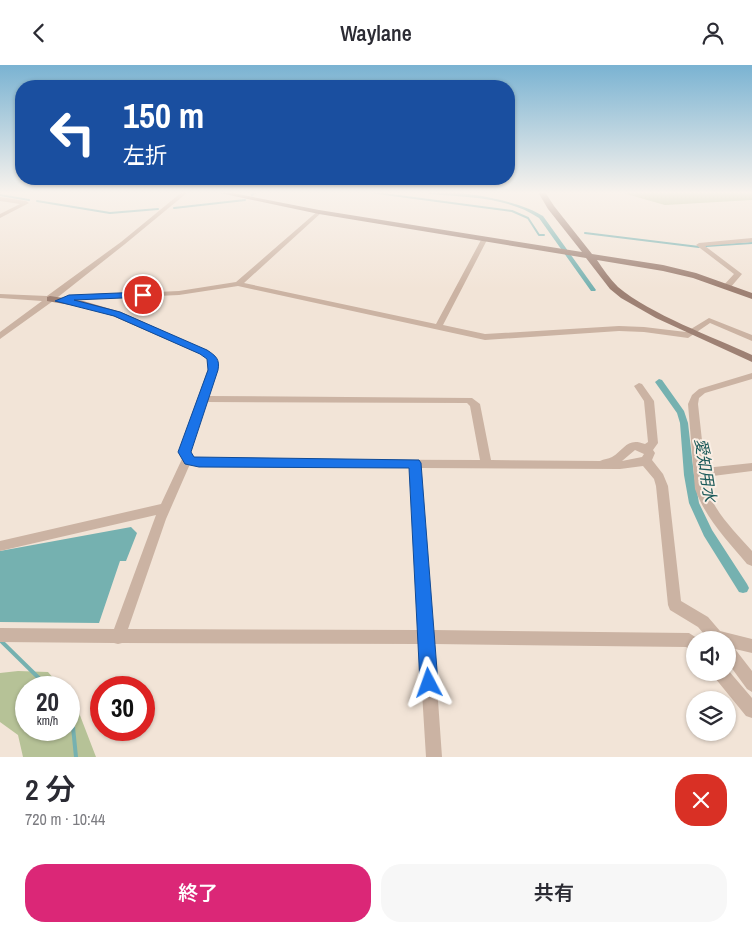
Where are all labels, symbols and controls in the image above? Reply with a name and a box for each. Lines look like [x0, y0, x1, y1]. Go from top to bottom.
text: Waylane [340, 18, 412, 48]
icon: back [25, 19, 53, 47]
icon: person [699, 19, 727, 47]
text: 150 m [123, 92, 204, 139]
icon: left [40, 100, 105, 165]
text: 左折 [123, 140, 167, 170]
pin [122, 274, 164, 316]
icon: arrive [129, 281, 157, 309]
water label: 愛知用水 [690, 437, 722, 505]
map controls [686, 631, 736, 741]
button: sound [686, 631, 736, 681]
position arrow [402, 656, 454, 708]
speed limit sign: 30 [90, 676, 155, 741]
text: 20 [36, 685, 59, 719]
button: layers [686, 691, 736, 741]
text: km/h [37, 713, 58, 729]
text: 2 分 [25, 769, 76, 809]
button: close [675, 774, 727, 826]
text: 720 m · 10:44 [25, 808, 105, 830]
button: 終了 [25, 864, 371, 922]
button: 共有 [381, 864, 727, 922]

